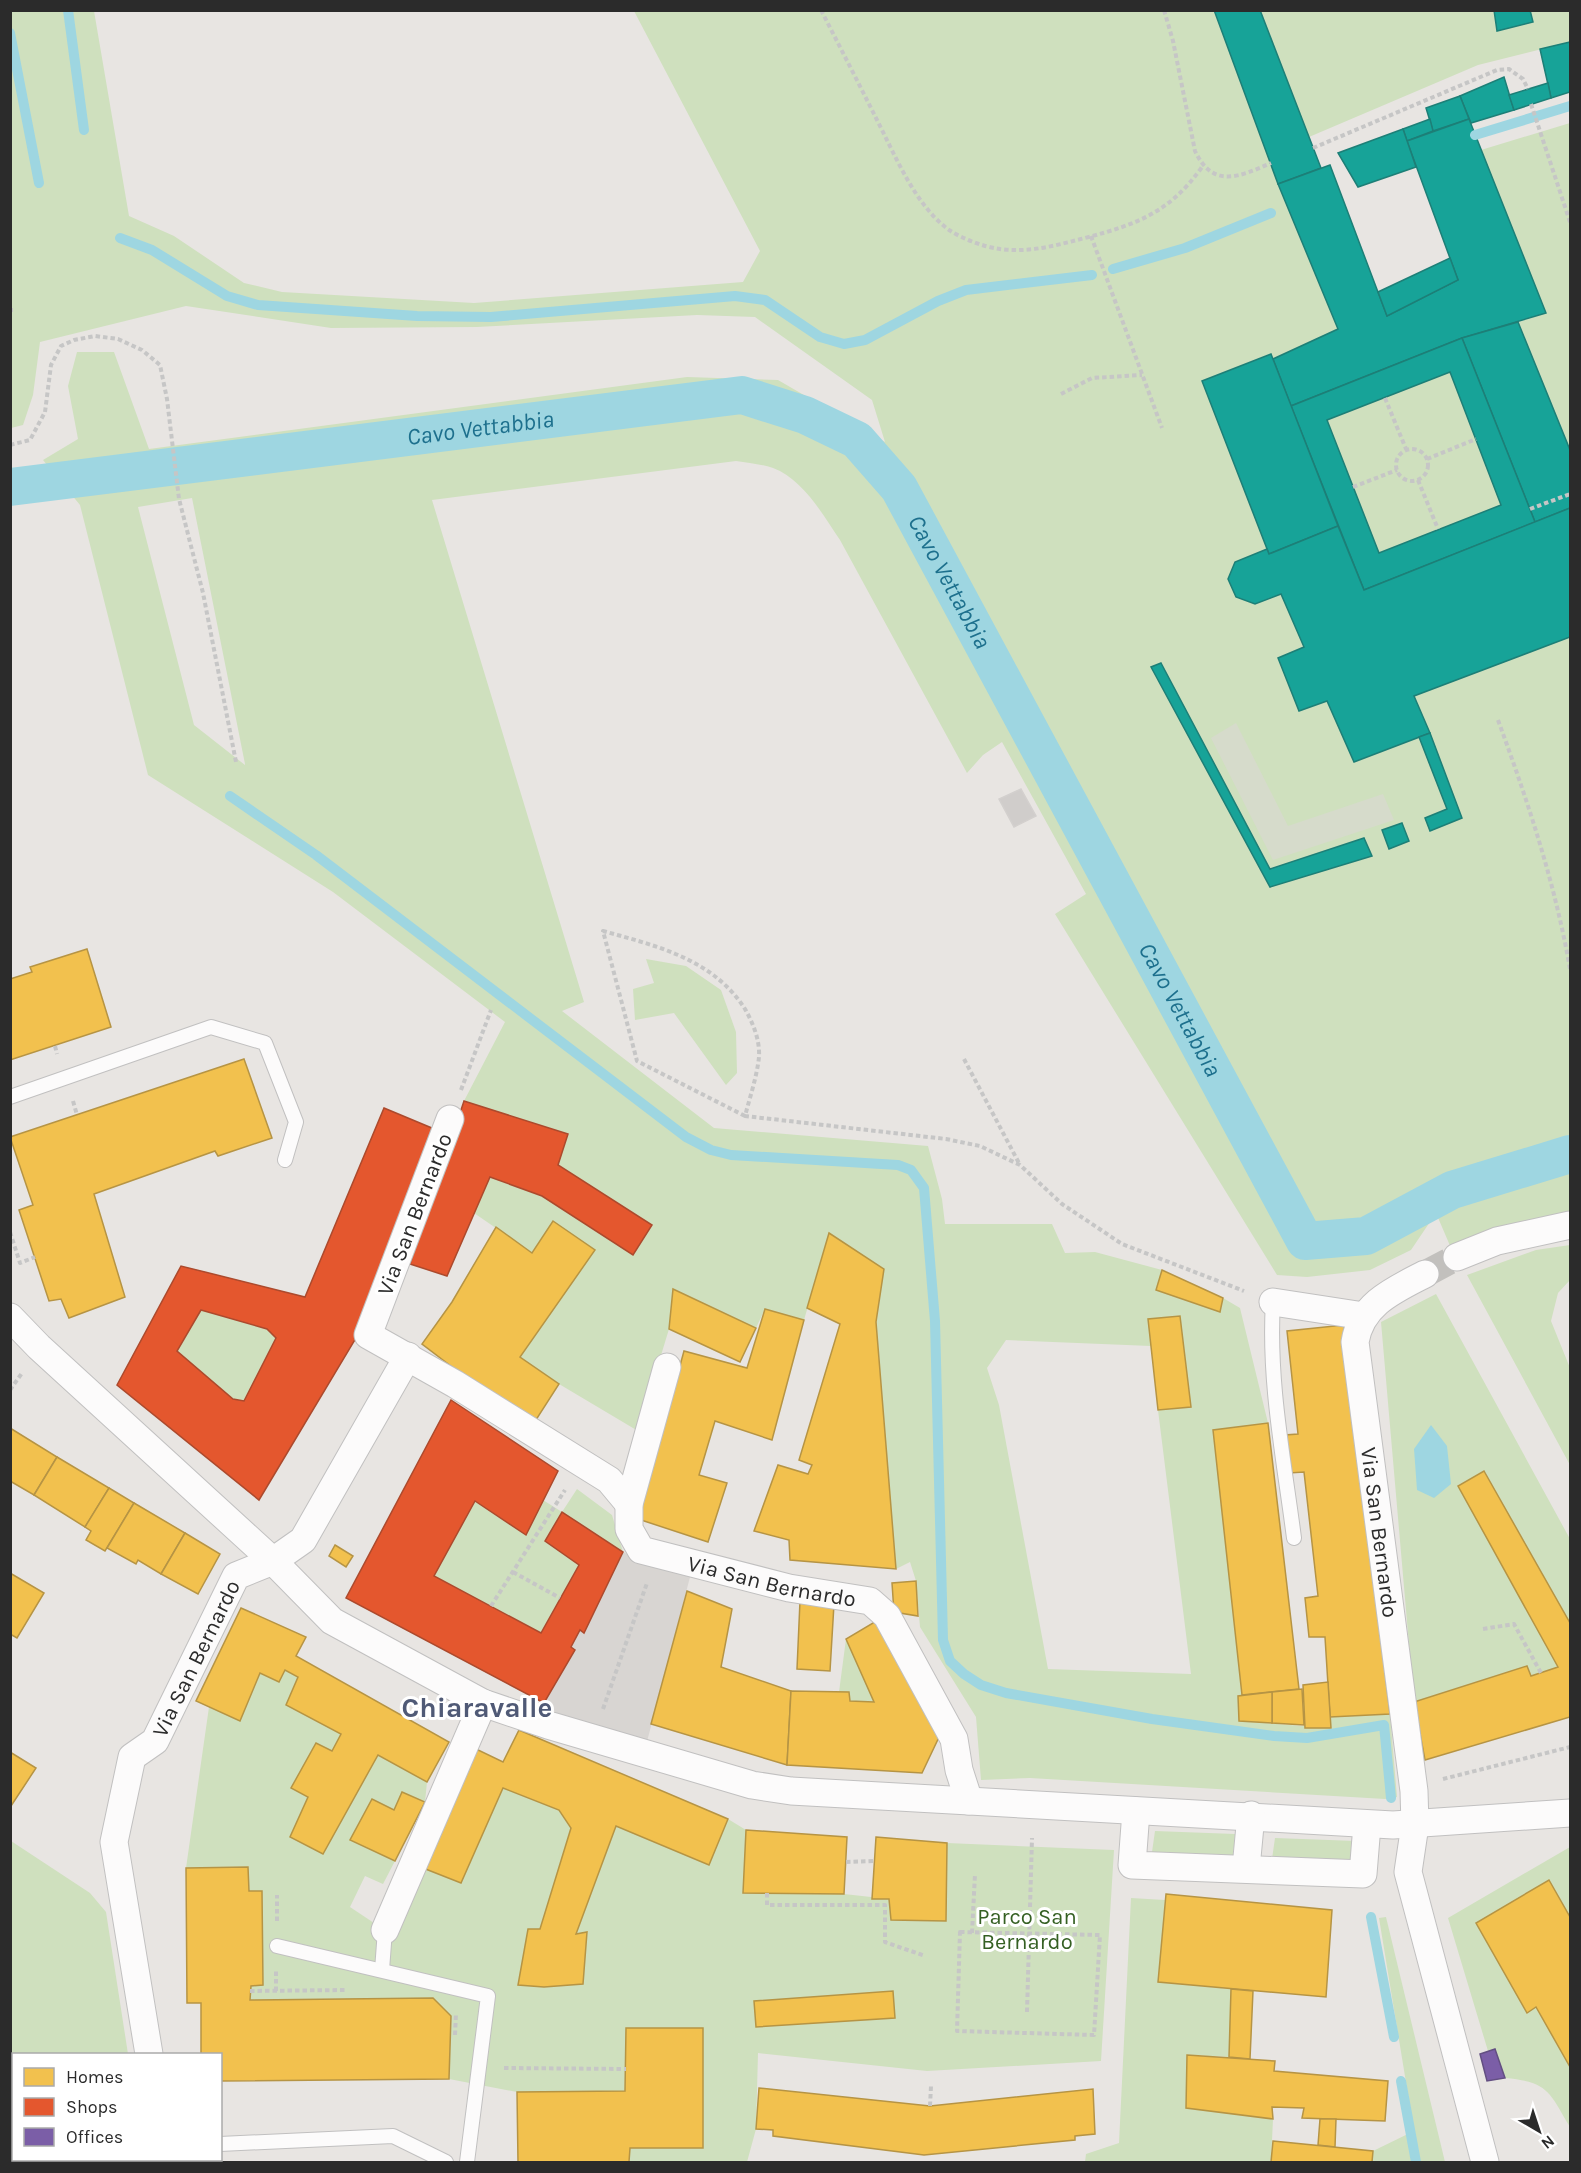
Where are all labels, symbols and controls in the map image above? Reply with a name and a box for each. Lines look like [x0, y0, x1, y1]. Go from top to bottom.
water label: Cavo Vettabbia [405, 405, 555, 451]
water label: Cavo Vettabbia [902, 510, 997, 654]
water label: Cavo Vettabbia [1133, 938, 1228, 1081]
street label: Via San Bernardo [372, 1130, 458, 1299]
street label: Via San Bernardo [1355, 1446, 1403, 1619]
street label: Via San Bernardo [685, 1551, 858, 1613]
street label: Via San Bernardo [147, 1576, 246, 1741]
district label: Chiaravalle [402, 1691, 552, 1724]
park label: Parco San Bernardo [977, 1904, 1077, 1955]
legend [12, 2053, 222, 2161]
text: Homes [66, 2066, 123, 2088]
text: Shops [66, 2096, 118, 2118]
north arrow [1509, 2101, 1569, 2161]
text: Offices [66, 2126, 123, 2148]
text: N [1538, 2131, 1559, 2153]

